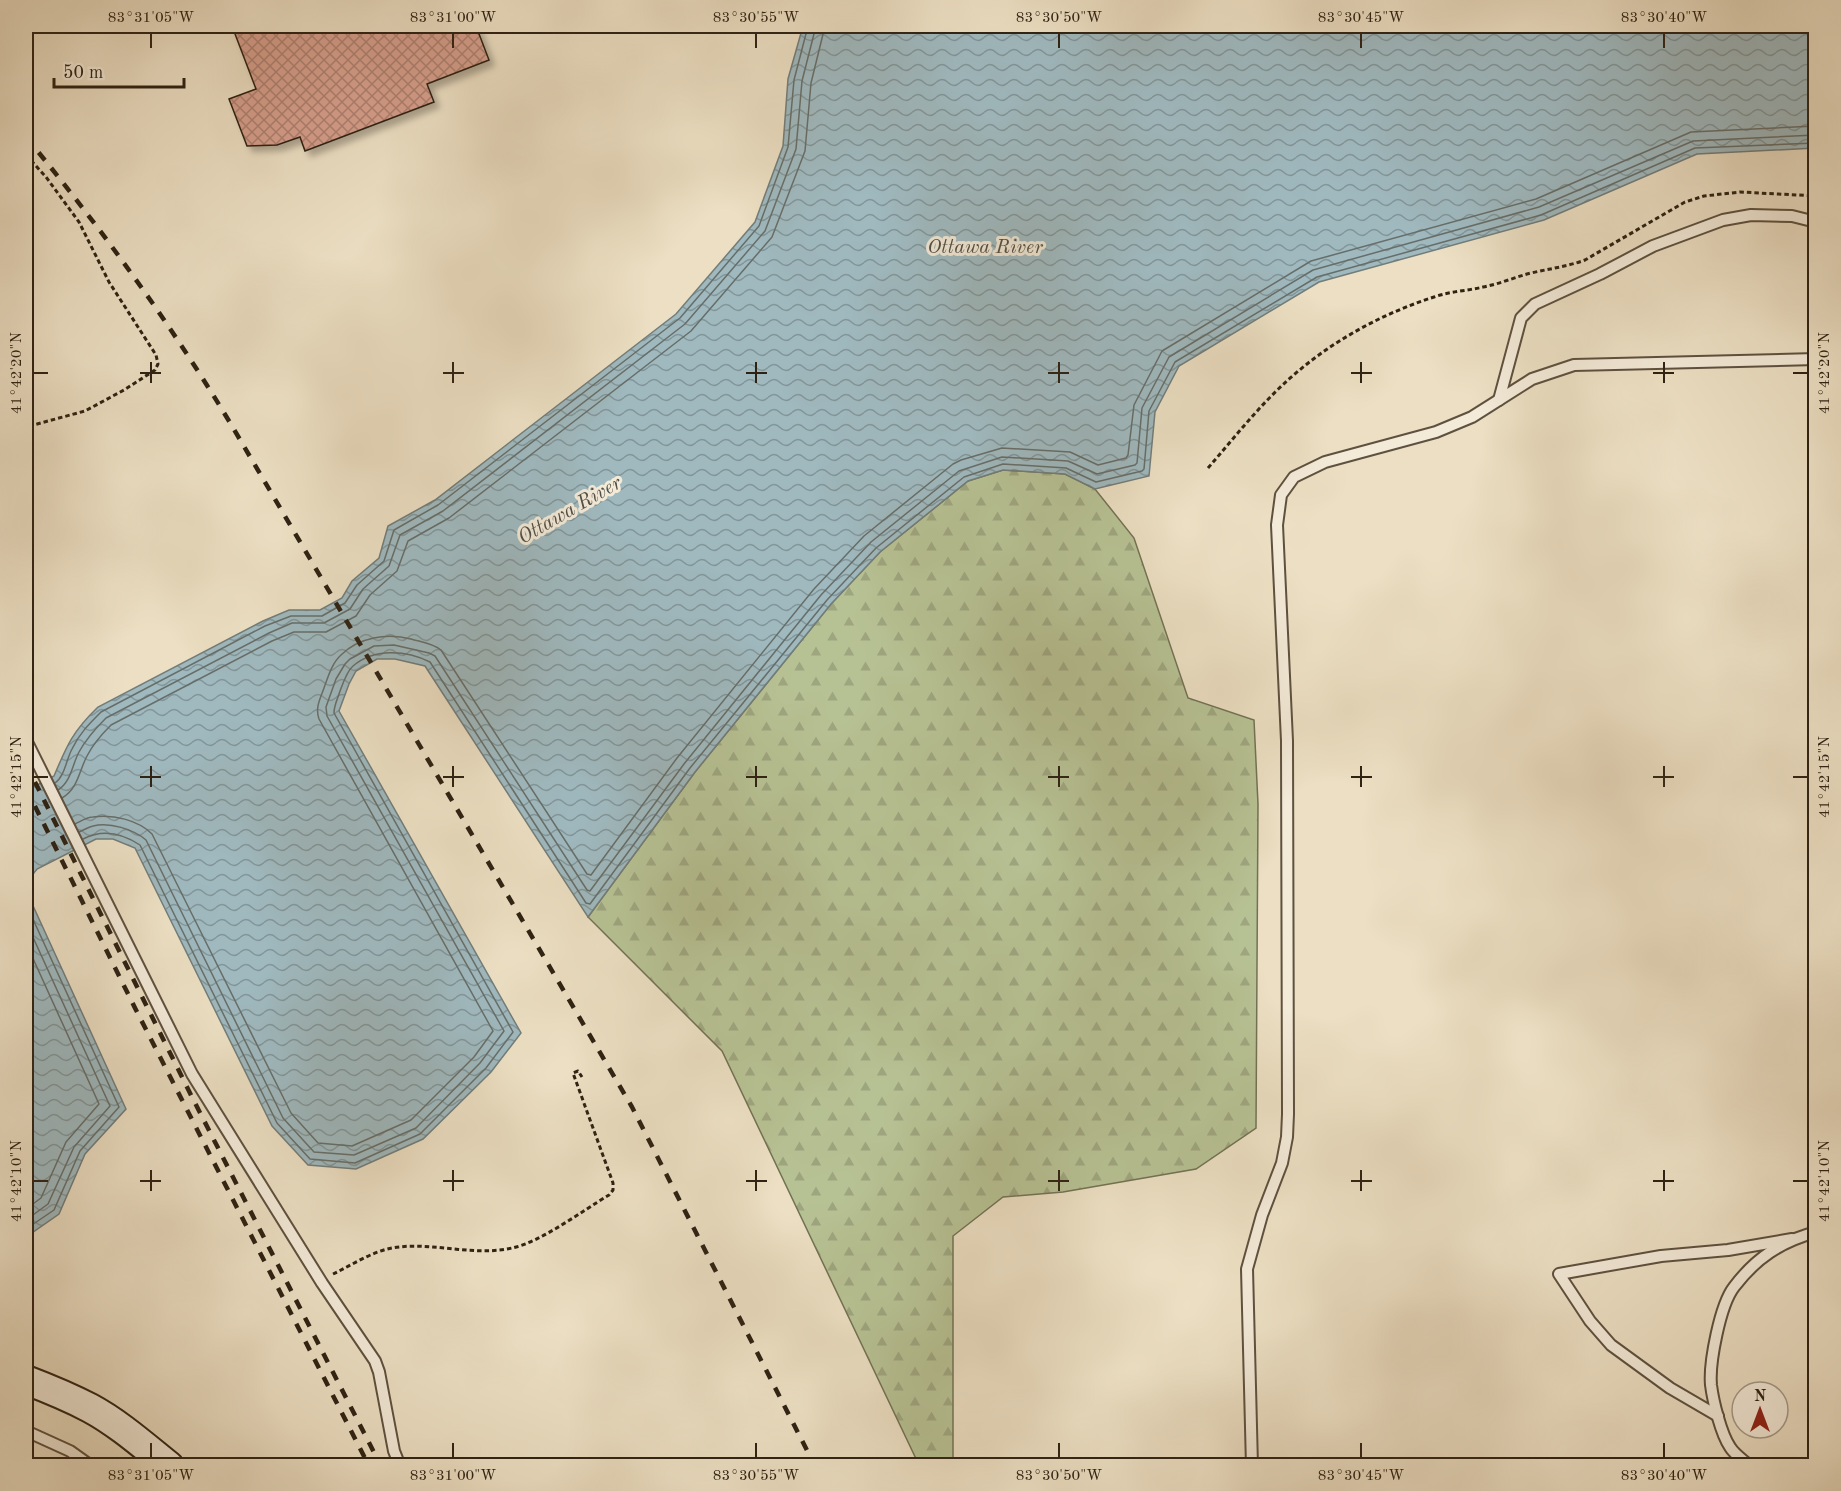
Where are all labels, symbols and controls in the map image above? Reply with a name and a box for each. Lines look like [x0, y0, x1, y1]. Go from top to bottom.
text: 83°31'05"W [108, 11, 194, 26]
text: 83°31'00"W [410, 11, 496, 26]
text: 83°30'55"W [713, 11, 799, 26]
text: 83°30'50"W [1016, 11, 1102, 26]
text: 83°30'45"W [1318, 11, 1404, 26]
text: 83°30'40"W [1621, 11, 1707, 26]
scale bar [54, 51, 184, 89]
text: 50 m [63, 64, 103, 82]
water label: Ottawa River [927, 238, 1043, 258]
text: 41°42'20"N [10, 332, 25, 414]
text: 41°42'20"N [1818, 332, 1833, 414]
water label: Ottawa River [515, 473, 625, 549]
text: 41°42'15"N [10, 736, 25, 818]
text: 41°42'15"N [1818, 736, 1833, 818]
text: 41°42'10"N [10, 1140, 25, 1222]
text: 41°42'10"N [1818, 1140, 1833, 1222]
north arrow [1730, 1380, 1790, 1440]
text: N [1754, 1389, 1767, 1405]
text: 83°31'05"W [108, 1469, 194, 1484]
text: 83°31'00"W [410, 1469, 496, 1484]
text: 83°30'55"W [713, 1469, 799, 1484]
text: 83°30'50"W [1016, 1469, 1102, 1484]
text: 83°30'45"W [1318, 1469, 1404, 1484]
text: 83°30'40"W [1621, 1469, 1707, 1484]

